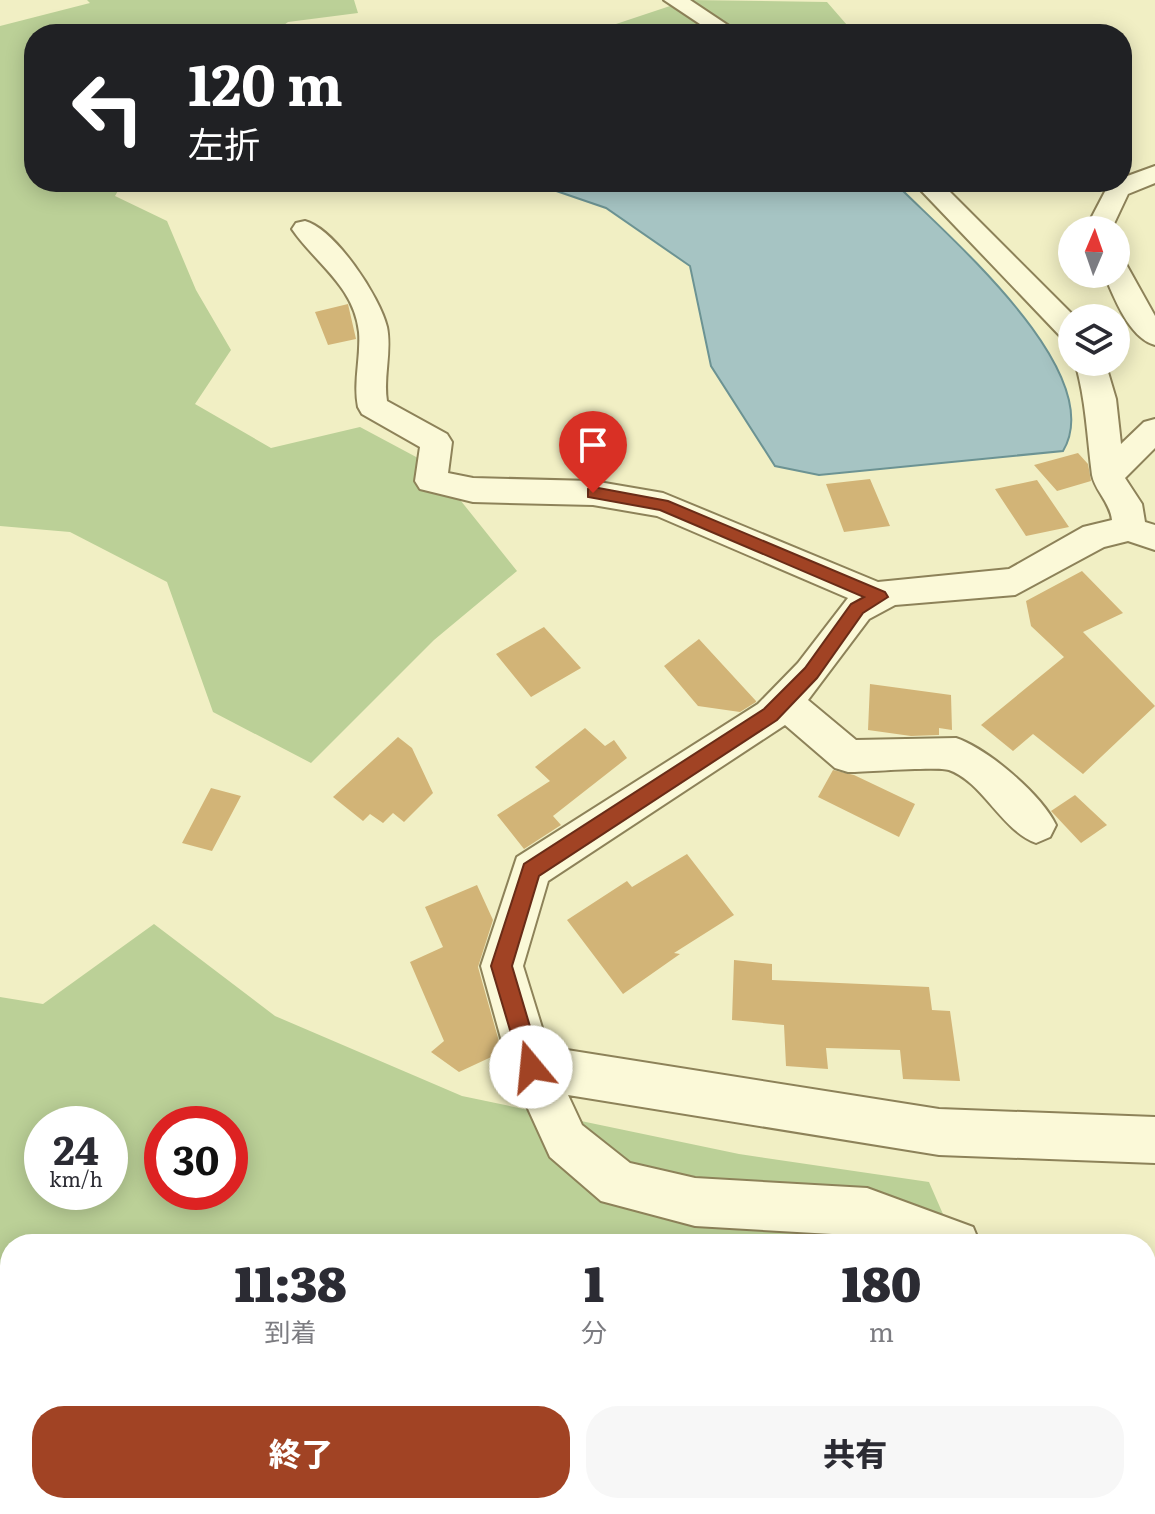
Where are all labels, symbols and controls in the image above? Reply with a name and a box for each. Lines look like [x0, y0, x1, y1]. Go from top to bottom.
text: 120 m [188, 40, 343, 123]
icon: left [56, 56, 160, 160]
text: 左折 [188, 116, 260, 169]
north arrow [1058, 216, 1130, 288]
map controls [1058, 216, 1130, 376]
button: layers [1058, 304, 1130, 376]
pin [559, 411, 627, 493]
icon: arrive [571, 423, 615, 467]
position arrow [489, 1025, 573, 1109]
speed limit sign: 30 [144, 1106, 248, 1210]
text: 24 [53, 1118, 99, 1177]
text: km/h [49, 1163, 103, 1193]
text: 11:38 [234, 1246, 347, 1317]
text: 1 [584, 1246, 604, 1317]
text: 180 [841, 1246, 922, 1317]
text: 到着 [264, 1311, 317, 1350]
text: 分 [581, 1311, 607, 1350]
text: m [869, 1311, 894, 1350]
button: 終了 [32, 1406, 570, 1498]
button: 共有 [586, 1406, 1124, 1498]

